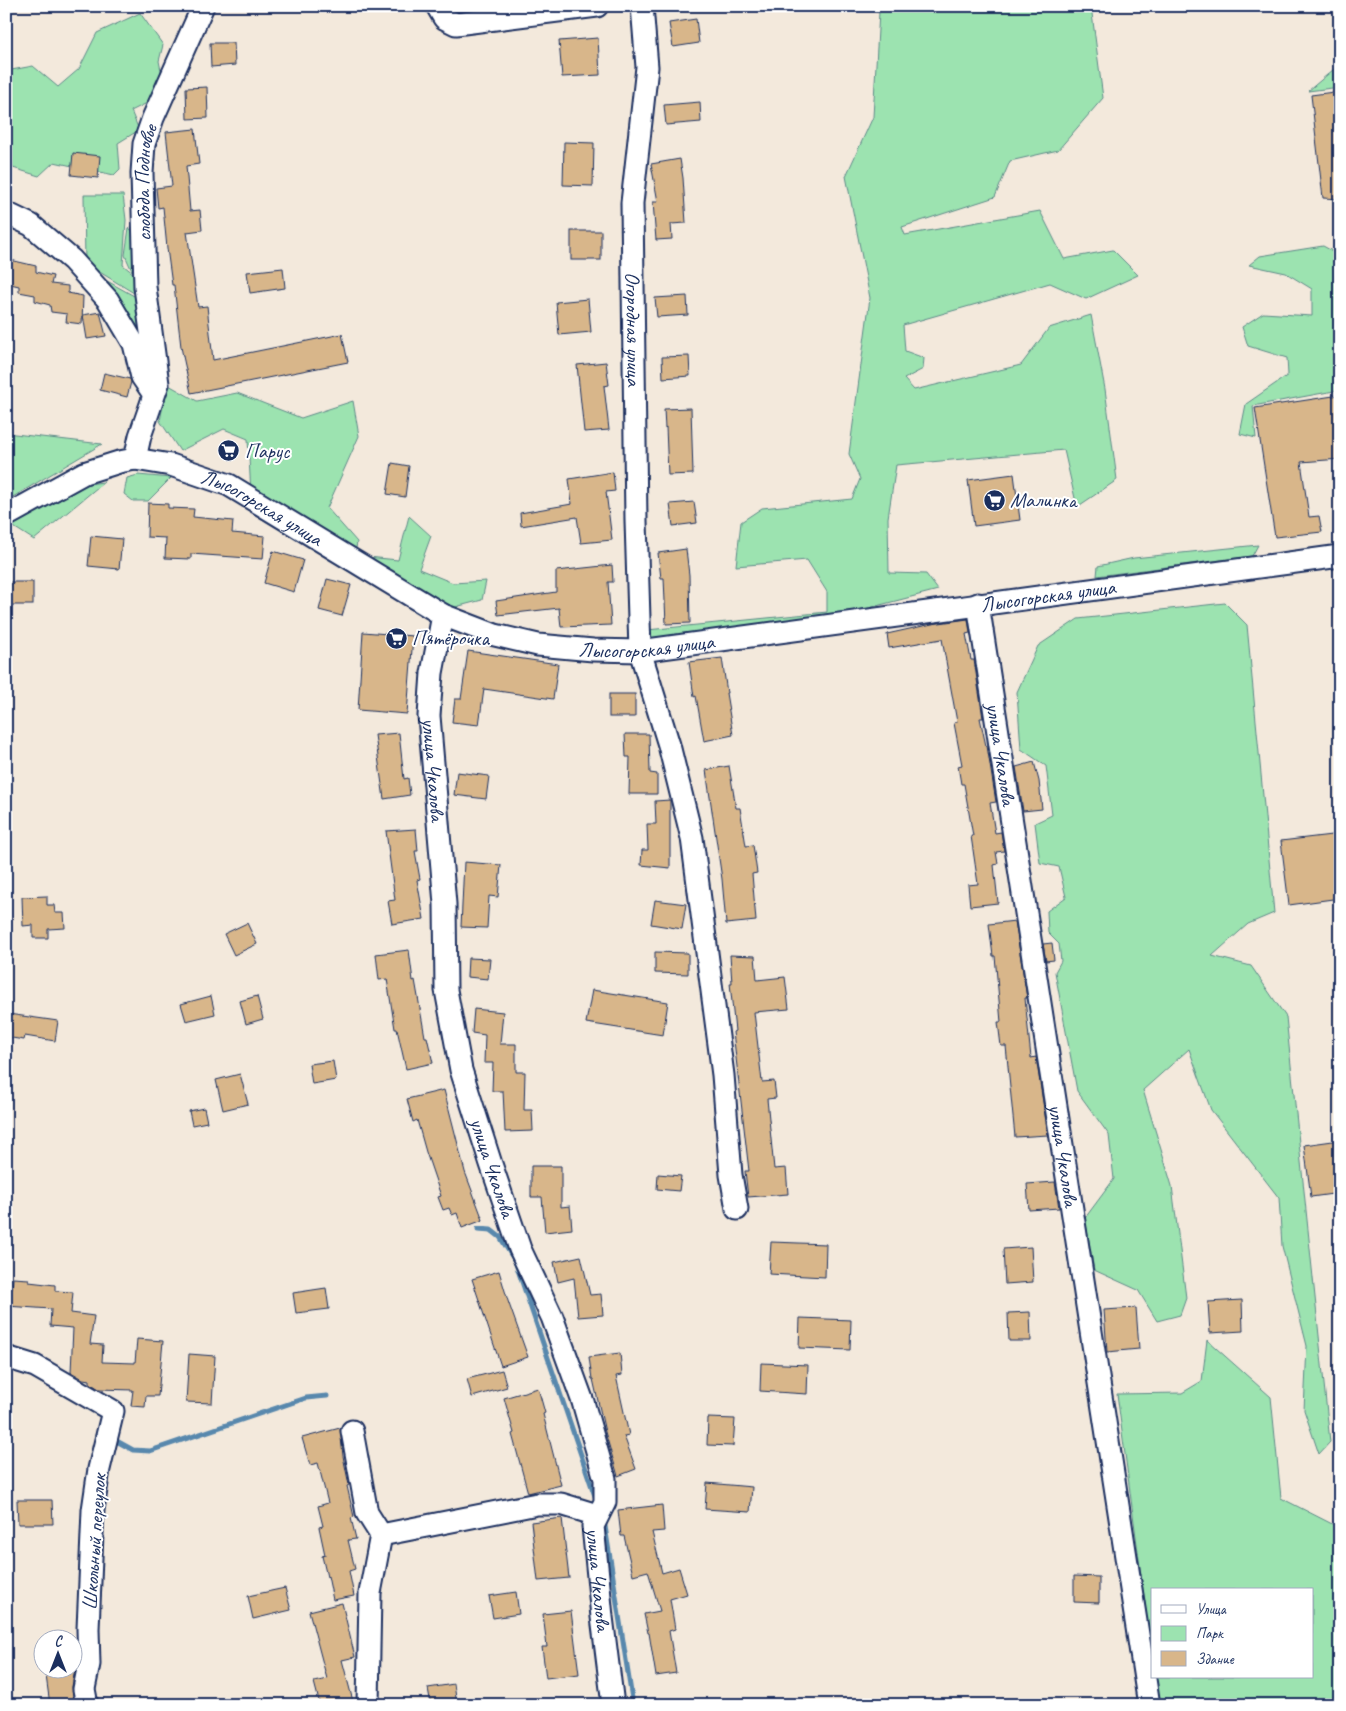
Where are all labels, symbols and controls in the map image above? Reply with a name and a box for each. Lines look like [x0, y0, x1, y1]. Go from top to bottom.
street label: слобода Подновье [129, 120, 163, 241]
street label: Огородная улица [620, 272, 647, 388]
place label: Парус [245, 438, 291, 464]
supermarket icon: Парус [217, 439, 241, 463]
street label: Лысогорская улица [198, 463, 329, 553]
place label: Малинка [1010, 487, 1079, 513]
supermarket icon: Малинка [982, 488, 1006, 512]
street label: Лысогорская улица [979, 573, 1119, 618]
place label: Пятёрочка [412, 625, 491, 651]
supermarket icon: Пятёрочка [384, 626, 408, 650]
street label: Лысогорская улица [578, 628, 717, 664]
street label: улица Чкалова [980, 699, 1022, 810]
street label: улица Чкалова [416, 715, 451, 825]
street label: улица Чкалова [1043, 1100, 1085, 1211]
street label: улица Чкалова [464, 1113, 522, 1223]
street label: Школьный переулок [76, 1471, 112, 1611]
street label: улица Чкалова [580, 1525, 617, 1635]
legend [1151, 1588, 1314, 1678]
text: Улица [1196, 1600, 1227, 1619]
text: Парк [1196, 1624, 1224, 1643]
north arrow [32, 1628, 82, 1678]
text: С [55, 1633, 64, 1650]
text: Здание [1196, 1650, 1235, 1669]

